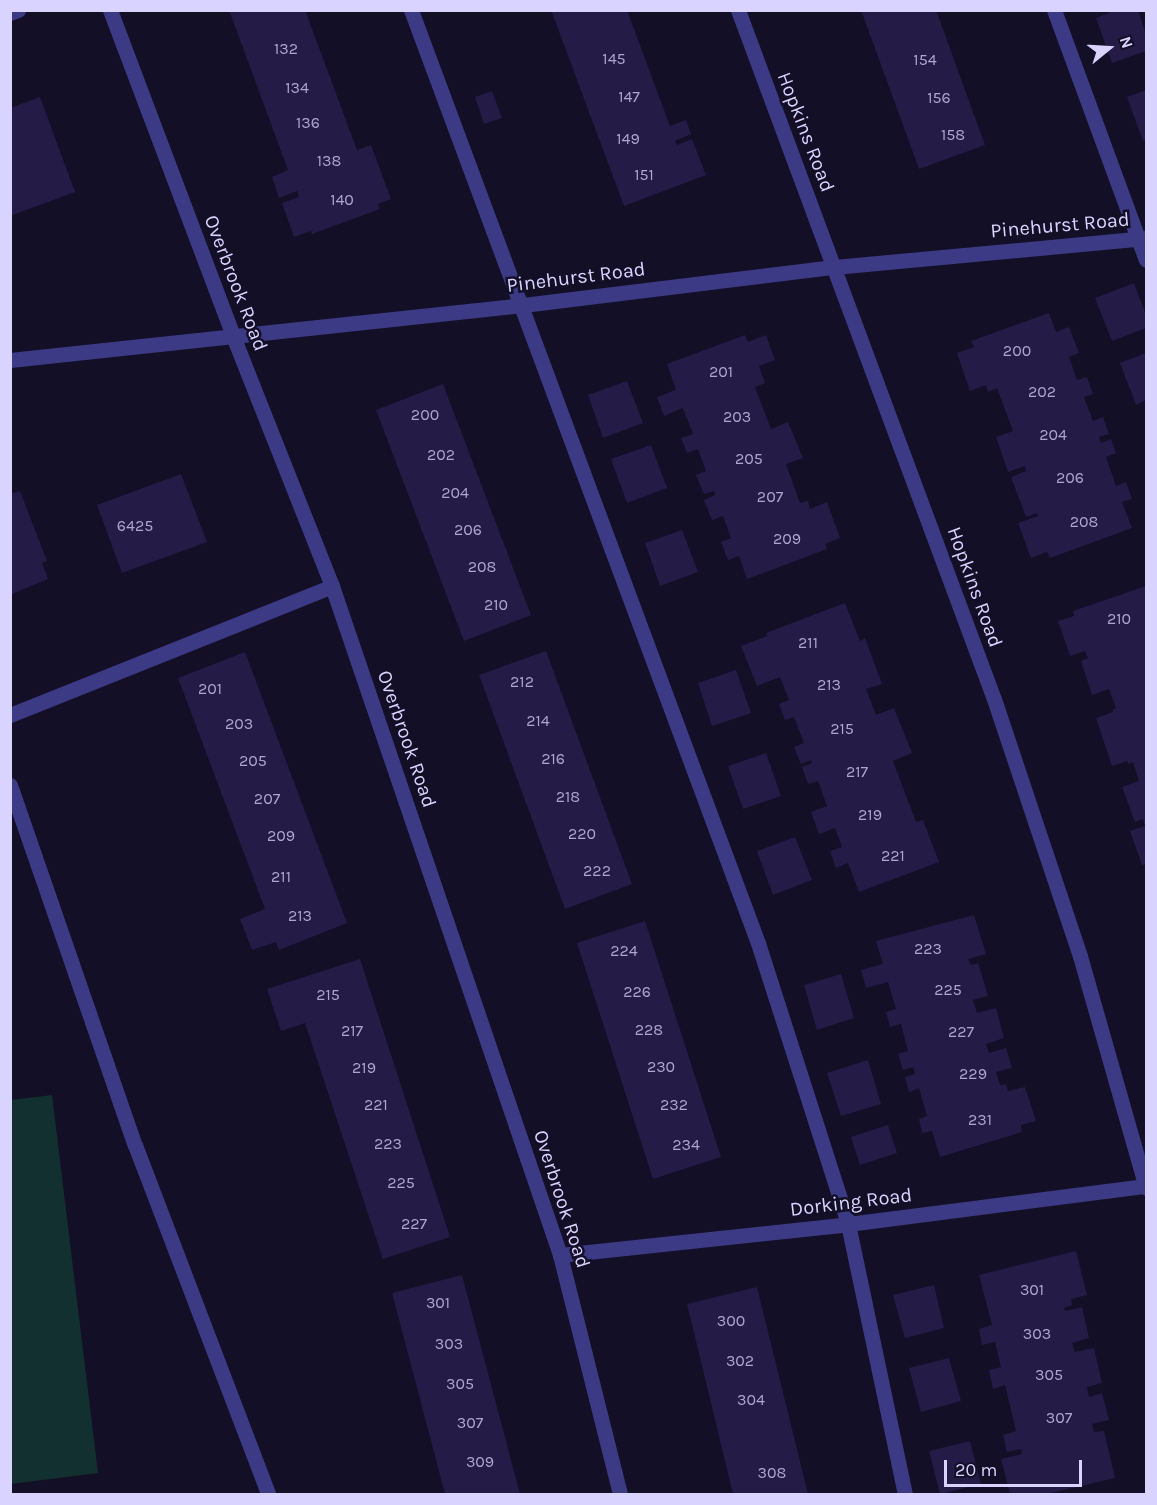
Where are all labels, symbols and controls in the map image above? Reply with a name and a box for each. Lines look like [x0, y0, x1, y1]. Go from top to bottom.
north arrow [1079, 18, 1139, 78]
text: N [1116, 34, 1137, 51]
house number: 132 [274, 39, 298, 59]
house number: 145 [602, 49, 626, 69]
house number: 154 [913, 50, 937, 70]
street label: Hopkins Road [772, 69, 840, 195]
house number: 134 [285, 78, 309, 98]
house number: 147 [618, 87, 640, 107]
house number: 156 [927, 88, 951, 108]
house number: 136 [296, 113, 320, 133]
house number: 158 [941, 125, 965, 145]
house number: 149 [616, 129, 640, 149]
house number: 138 [317, 151, 341, 171]
house number: 151 [634, 165, 654, 185]
house number: 140 [330, 190, 354, 210]
street label: Pinehurst Road [989, 207, 1131, 243]
street label: Overbrook Road [199, 212, 273, 354]
street label: Pinehurst Road [505, 257, 647, 297]
house number: 200 [1003, 341, 1031, 361]
house number: 201 [709, 362, 733, 382]
house number: 202 [1028, 382, 1056, 402]
house number: 200 [411, 405, 439, 425]
house number: 203 [723, 407, 751, 427]
house number: 204 [1039, 425, 1067, 445]
house number: 202 [427, 445, 455, 465]
house number: 205 [735, 449, 763, 469]
house number: 206 [1056, 468, 1084, 488]
house number: 204 [441, 483, 469, 503]
house number: 207 [757, 487, 783, 507]
house number: 208 [1070, 512, 1098, 532]
house number: 6425 [117, 516, 153, 536]
house number: 206 [454, 520, 482, 540]
street label: Hopkins Road [942, 523, 1008, 651]
house number: 209 [773, 529, 801, 549]
house number: 208 [468, 557, 496, 577]
house number: 210 [484, 595, 508, 615]
house number: 210 [1107, 609, 1131, 629]
house number: 211 [798, 633, 818, 653]
street label: Overbrook Road [372, 667, 442, 811]
house number: 212 [510, 672, 534, 692]
house number: 213 [817, 675, 841, 695]
house number: 201 [198, 679, 222, 699]
house number: 214 [526, 711, 550, 731]
house number: 203 [225, 714, 253, 734]
house number: 215 [830, 719, 854, 739]
house number: 216 [541, 749, 565, 769]
house number: 205 [239, 751, 267, 771]
house number: 217 [846, 762, 868, 782]
house number: 218 [556, 787, 580, 807]
house number: 207 [254, 789, 280, 809]
house number: 219 [858, 805, 882, 825]
house number: 220 [568, 824, 596, 844]
house number: 209 [267, 826, 295, 846]
house number: 221 [881, 846, 905, 866]
house number: 222 [583, 861, 611, 881]
house number: 211 [271, 867, 291, 887]
house number: 213 [288, 906, 312, 926]
house number: 223 [914, 939, 942, 959]
house number: 224 [610, 941, 638, 961]
house number: 225 [934, 980, 962, 1000]
house number: 226 [623, 982, 651, 1002]
house number: 215 [316, 985, 340, 1005]
house number: 228 [635, 1020, 663, 1040]
house number: 217 [341, 1021, 363, 1041]
house number: 227 [948, 1022, 974, 1042]
house number: 230 [647, 1057, 675, 1077]
house number: 219 [352, 1058, 376, 1078]
house number: 229 [959, 1064, 987, 1084]
house number: 221 [364, 1095, 388, 1115]
house number: 232 [660, 1095, 688, 1115]
house number: 231 [968, 1110, 992, 1130]
street label: Overbrook Road [528, 1127, 596, 1271]
house number: 223 [374, 1134, 402, 1154]
house number: 234 [672, 1135, 700, 1155]
house number: 225 [387, 1173, 415, 1193]
street label: Dorking Road [789, 1183, 913, 1221]
house number: 227 [401, 1214, 427, 1234]
house number: 301 [1020, 1280, 1044, 1300]
house number: 301 [426, 1293, 450, 1313]
house number: 300 [717, 1311, 745, 1331]
house number: 303 [1023, 1324, 1051, 1344]
house number: 303 [435, 1334, 463, 1354]
house number: 302 [726, 1351, 754, 1371]
house number: 305 [1035, 1365, 1063, 1385]
house number: 305 [446, 1374, 474, 1394]
house number: 304 [737, 1390, 765, 1410]
house number: 307 [1046, 1408, 1072, 1428]
house number: 307 [457, 1413, 483, 1433]
scale bar [947, 1448, 1085, 1486]
house number: 309 [466, 1452, 494, 1472]
text: 20 m [955, 1459, 997, 1481]
house number: 308 [758, 1463, 786, 1483]

